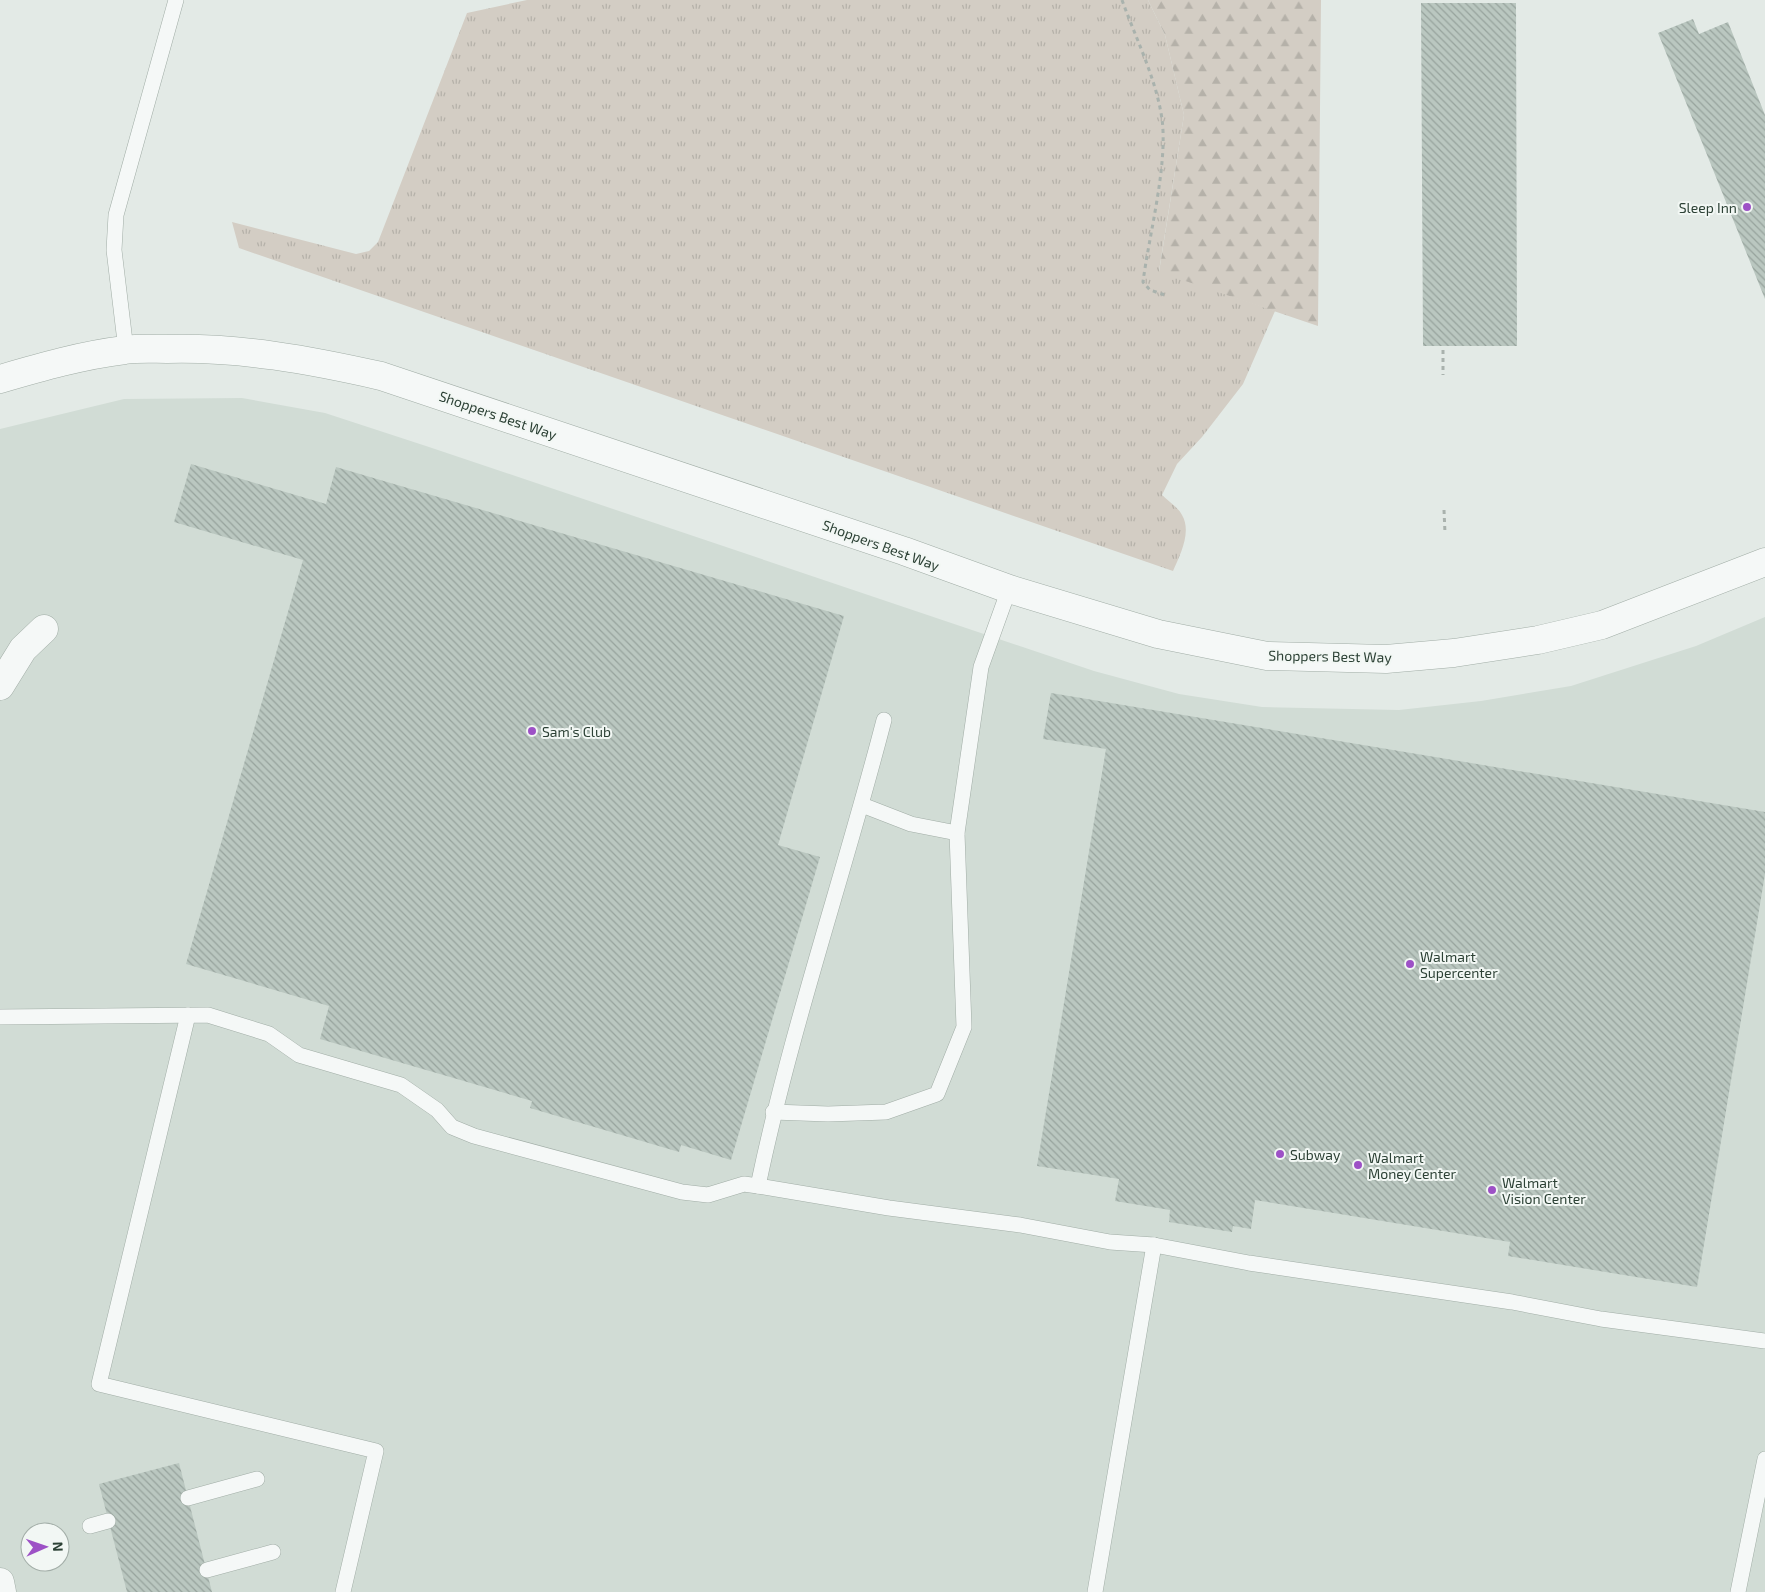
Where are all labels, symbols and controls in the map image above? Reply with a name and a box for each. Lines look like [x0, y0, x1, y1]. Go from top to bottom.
place label: Sleep Inn [1679, 199, 1737, 216]
marker: Sleep Inn [1741, 201, 1753, 213]
street label: Shoppers Best Way [437, 387, 560, 443]
street label: Shoppers Best Way [820, 516, 942, 574]
street label: Shoppers Best Way [1268, 646, 1392, 666]
place label: Sam's Club [542, 723, 611, 740]
marker: Sam's Club [526, 725, 538, 737]
place label: Walmart Supercenter [1420, 948, 1498, 981]
marker: Walmart Supercenter [1404, 958, 1416, 970]
place label: Subway [1290, 1146, 1341, 1163]
marker: Subway [1274, 1148, 1286, 1160]
place label: Walmart Money Center [1368, 1149, 1457, 1182]
marker: Walmart Money Center [1352, 1159, 1364, 1171]
place label: Walmart Vision Center [1502, 1174, 1586, 1207]
marker: Walmart Vision Center [1486, 1184, 1498, 1196]
north arrow [20, 1522, 70, 1572]
text: N [50, 1541, 67, 1552]

